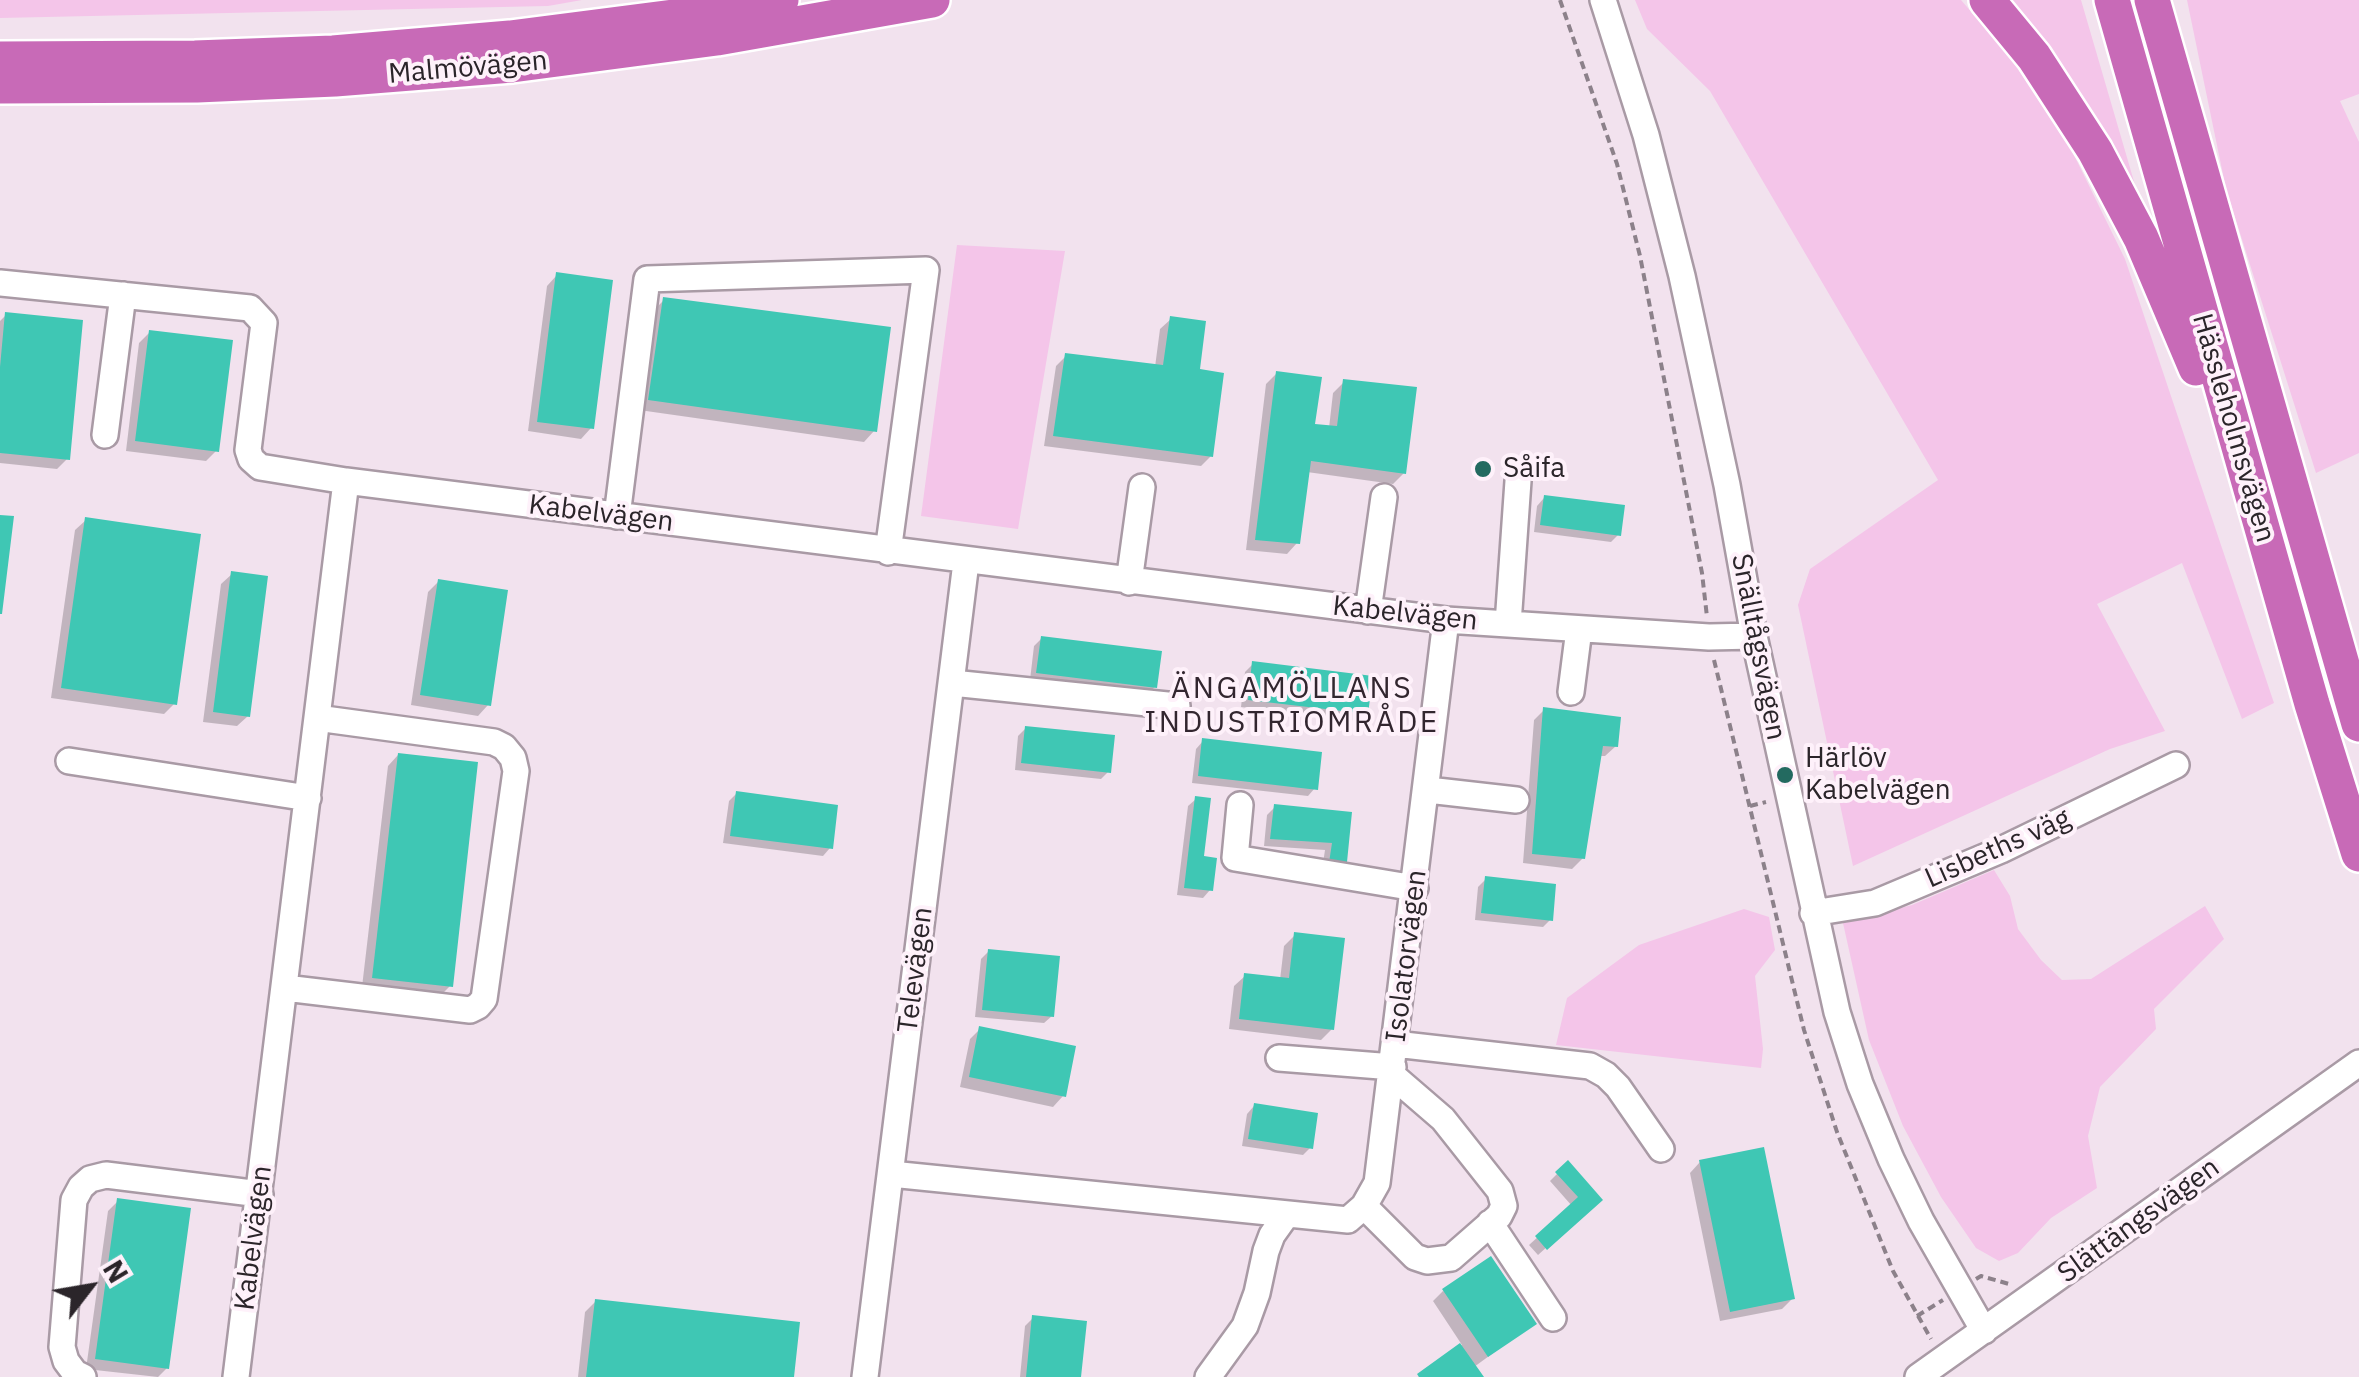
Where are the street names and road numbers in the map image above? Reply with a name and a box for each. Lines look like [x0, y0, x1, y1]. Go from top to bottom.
street label: Malmövägen [387, 44, 549, 92]
street label: Hässleholmsvägen [2184, 310, 2282, 546]
street label: Kabelvägen [527, 488, 675, 540]
street label: Snälltågsvägen [1723, 551, 1793, 743]
street label: Kabelvägen [1331, 590, 1479, 638]
street label: Lisbeths väg [1920, 802, 2076, 896]
street label: Isolatorvägen [1380, 868, 1434, 1044]
street label: Televägen [892, 905, 940, 1035]
street label: Slättängsvägen [2052, 1151, 2226, 1291]
street label: Kabelvägen [228, 1164, 280, 1312]

